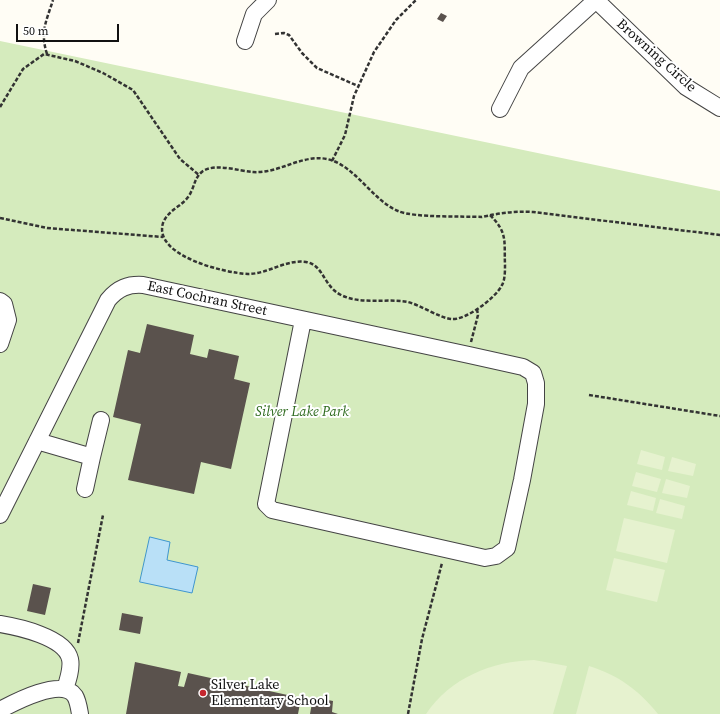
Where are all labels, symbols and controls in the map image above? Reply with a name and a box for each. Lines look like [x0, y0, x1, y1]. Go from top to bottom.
scale bar [18, 16, 121, 42]
street label: Browning Circle [613, 16, 699, 96]
text: 50 m [23, 23, 49, 39]
street label: East Cochran Street [146, 278, 268, 320]
park label: Silver Lake Park [255, 404, 349, 420]
place label: Silver Lake Elementary School [211, 677, 329, 710]
marker: Silver Lake Elementary School [198, 688, 208, 698]

